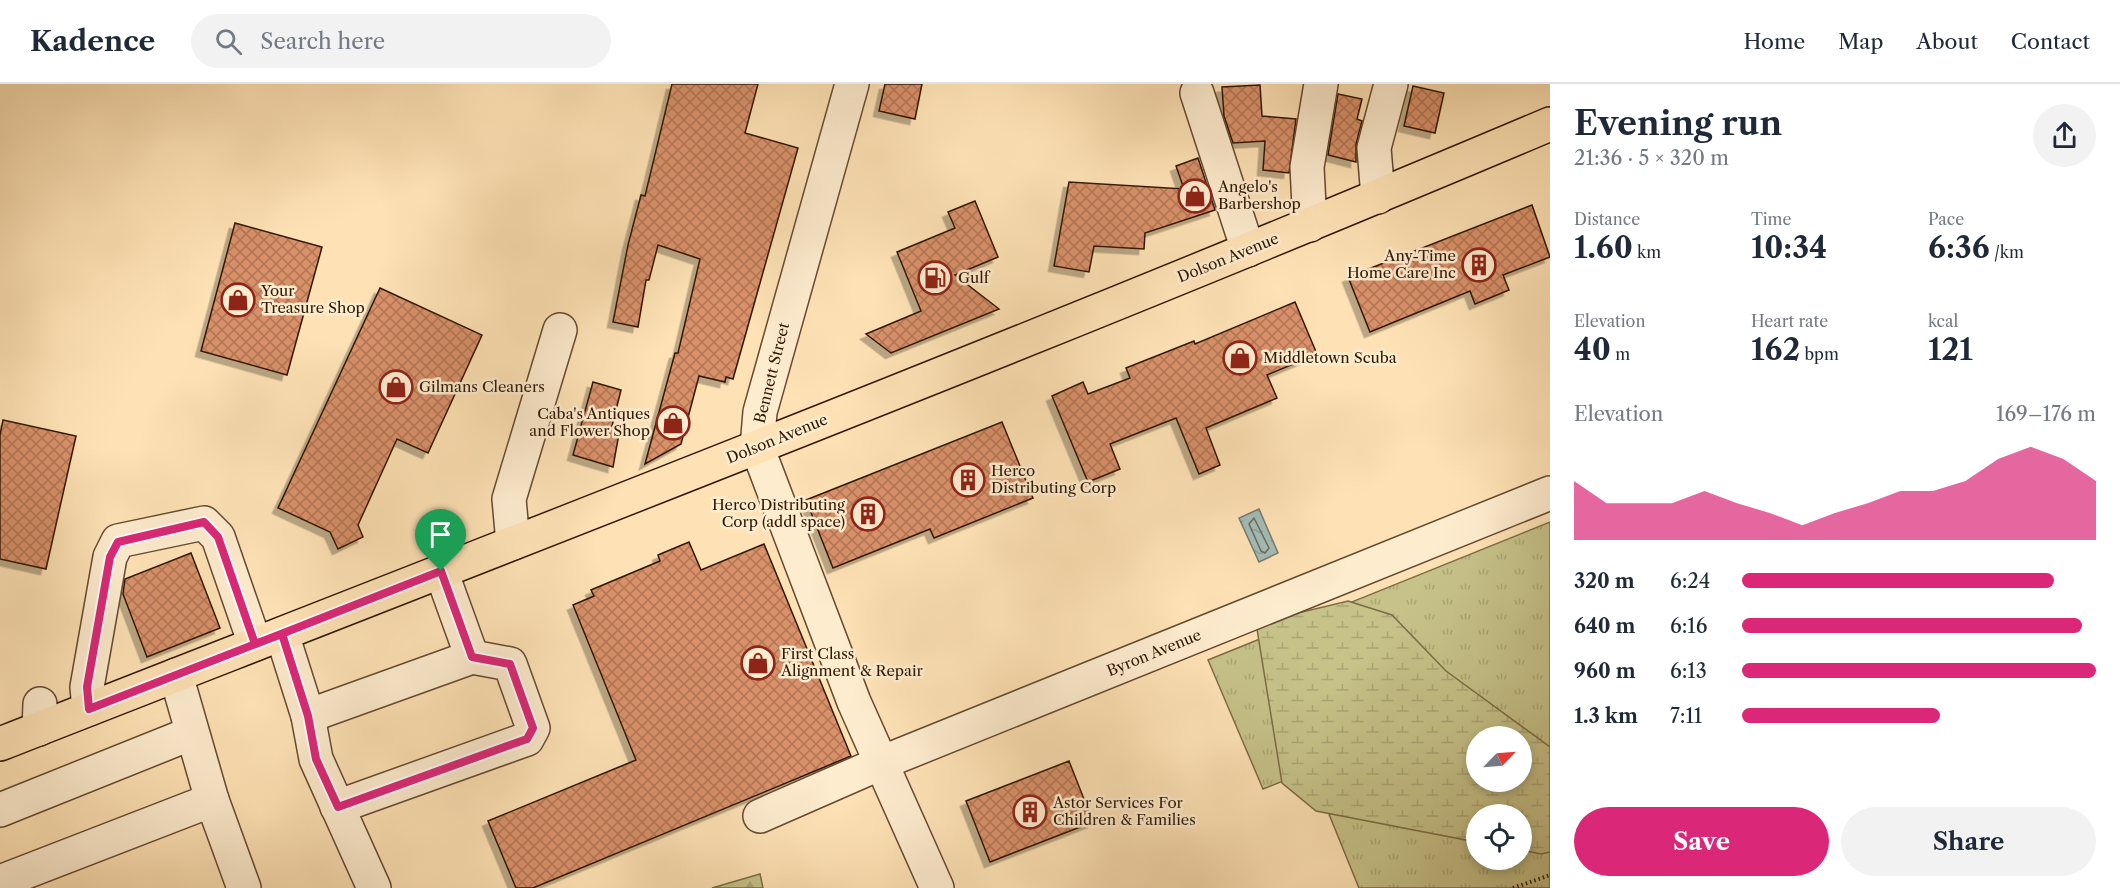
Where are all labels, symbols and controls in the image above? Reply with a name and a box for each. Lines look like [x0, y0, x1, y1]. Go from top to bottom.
search box [191, 14, 611, 68]
text: Kadence [30, 24, 155, 58]
icon: search [212, 25, 245, 58]
text: Search here [260, 28, 385, 55]
text: Home [1744, 29, 1805, 54]
text: Map [1838, 29, 1883, 54]
text: About [1916, 29, 1978, 54]
text: Contact [2011, 29, 2090, 54]
text: Evening run [1574, 103, 1782, 144]
button: share [2033, 104, 2096, 167]
text: 21:36 · 5 × 320 m [1574, 146, 1729, 170]
place label: Angelo's Barbershop [1217, 177, 1301, 213]
shop icon: Angelo's Barbershop [1177, 178, 1213, 214]
text: Distance [1574, 209, 1640, 229]
text: Time [1751, 209, 1791, 229]
text: Pace [1928, 209, 1964, 229]
street label: Dolson Avenue [1174, 229, 1281, 287]
text: 1.60 [1574, 229, 1633, 266]
text: 10:34 [1751, 229, 1827, 266]
text: 6:36 [1928, 229, 1990, 266]
text: km [1633, 242, 1661, 262]
text: /km [1990, 242, 2024, 262]
place label: Any-Time Home Care Inc [1347, 246, 1456, 282]
building icon: Any-Time Home Care Inc [1461, 247, 1497, 283]
fuel station icon: Gulf [917, 260, 953, 296]
place label: Gulf [958, 268, 991, 287]
place label: Your Treasure Shop [260, 281, 365, 317]
shop icon: Your Treasure Shop [220, 282, 256, 318]
text: Elevation [1574, 311, 1645, 331]
text: Heart rate [1751, 311, 1828, 331]
text: kcal [1928, 311, 1958, 331]
street label: Bennett Street [750, 320, 793, 425]
text: 40 [1574, 331, 1611, 368]
text: 162 [1751, 331, 1800, 368]
text: 121 [1928, 331, 1973, 368]
shop icon: Middletown Scuba [1222, 340, 1258, 376]
text: m [1611, 344, 1630, 364]
text: bpm [1800, 344, 1839, 364]
place label: Middletown Scuba [1263, 348, 1397, 367]
shop icon: Gilmans Cleaners [378, 369, 414, 405]
place label: Gilmans Cleaners [419, 377, 545, 396]
text: Elevation [1574, 402, 1663, 426]
text: 169–176 m [1996, 402, 2096, 426]
place label: Caba's Antiques and Flower Shop [529, 404, 650, 440]
shop icon: Caba's Antiques and Flower Shop [655, 405, 691, 441]
street label: Dolson Avenue [723, 410, 830, 468]
place label: Herco Distributing Corp [991, 461, 1116, 497]
building icon: Herco Distributing Corp [950, 462, 986, 498]
place label: Herco Distributing Corp (addl space) [712, 495, 845, 531]
building icon: Herco Distributing Corp (addl space) [850, 496, 886, 532]
pin [415, 509, 466, 571]
icon: arrive [424, 518, 457, 551]
text: 320 m [1574, 569, 1635, 593]
text: 6:24 [1670, 569, 1710, 593]
text: 640 m [1574, 614, 1636, 638]
text: 6:16 [1670, 614, 1707, 638]
street label: Byron Avenue [1104, 625, 1204, 680]
place label: First Class Alignment & Repair [780, 644, 924, 680]
shop icon: First Class Alignment & Repair [740, 645, 776, 681]
text: 960 m [1574, 659, 1636, 683]
text: 6:13 [1670, 659, 1707, 683]
text: 1.3 km [1574, 704, 1638, 728]
text: 7:11 [1670, 704, 1702, 728]
north arrow [1466, 726, 1532, 792]
map controls [1466, 726, 1532, 870]
place label: Astor Services For Children & Families [1052, 793, 1196, 829]
building icon: Astor Services For Children & Families [1012, 794, 1048, 830]
button: locate [1466, 804, 1532, 870]
button: Save [1574, 807, 1829, 876]
button: Share [1841, 807, 2096, 876]

